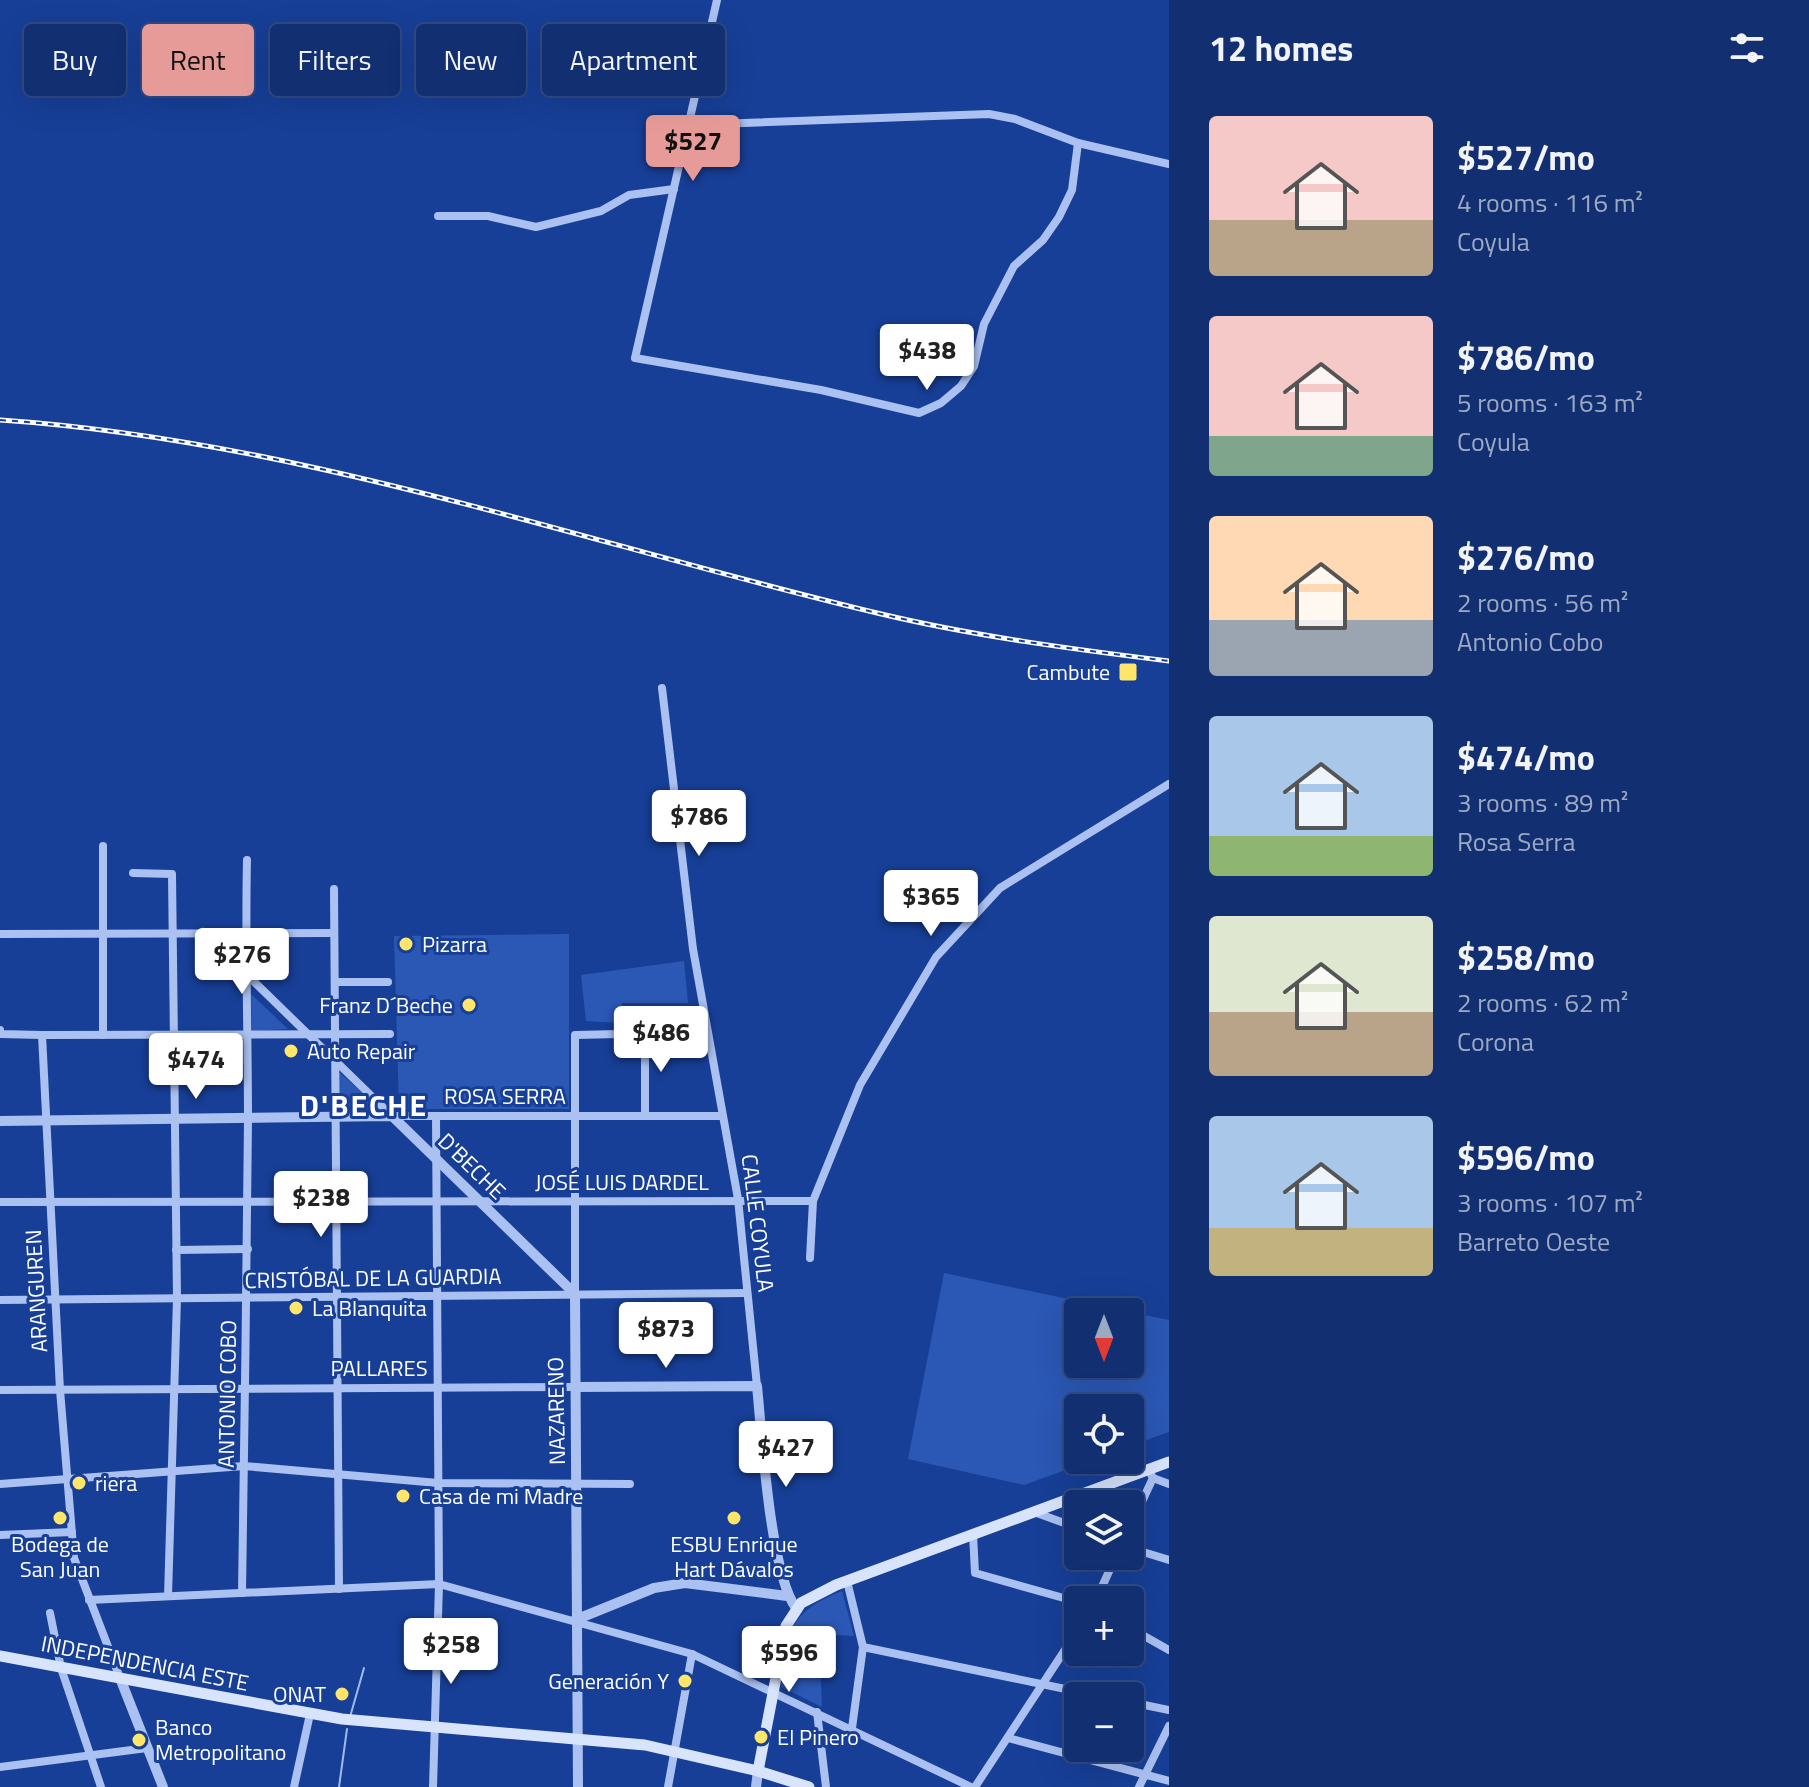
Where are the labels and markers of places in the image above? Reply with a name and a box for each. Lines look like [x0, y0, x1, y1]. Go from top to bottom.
pin: $527 [646, 115, 740, 183]
pin: $438 [880, 324, 974, 392]
place label: Cambute [1027, 655, 1110, 689]
marker: Cambute [1117, 661, 1139, 683]
pin: $786 [652, 790, 746, 858]
pin: $365 [884, 870, 978, 938]
place label: Pizarra [422, 927, 487, 961]
pin: $276 [195, 928, 289, 996]
marker: Pizarra [397, 935, 415, 953]
place label: Franz D´Beche [319, 988, 453, 1022]
marker: Franz D´Beche [460, 996, 478, 1014]
pin: $486 [614, 1006, 708, 1074]
pin: $474 [149, 1033, 243, 1101]
place label: Auto Repair [307, 1034, 416, 1068]
marker: Auto Repair [282, 1042, 300, 1060]
pin: $238 [274, 1171, 368, 1239]
place label: La Blanquita [312, 1291, 427, 1325]
marker: La Blanquita [287, 1299, 305, 1317]
pin: $873 [619, 1302, 713, 1370]
pin: $427 [739, 1421, 833, 1489]
place label: riera [95, 1466, 137, 1500]
marker: riera [70, 1474, 88, 1492]
place label: Casa de mi Madre [419, 1479, 583, 1513]
marker: Casa de mi Madre [394, 1487, 412, 1505]
marker: Bodega de San Juan [51, 1509, 69, 1527]
marker: ESBU Enrique Hart Dávalos [725, 1509, 743, 1527]
place label: Bodega de San Juan [11, 1527, 109, 1586]
place label: ESBU Enrique Hart Dávalos [670, 1527, 798, 1586]
pin: $258 [404, 1618, 498, 1686]
pin: $596 [742, 1626, 836, 1694]
place label: Generación Y [548, 1664, 669, 1698]
marker: Generación Y [676, 1672, 694, 1690]
place label: ONAT [273, 1677, 326, 1711]
marker: ONAT [333, 1685, 351, 1703]
place label: Banco Metropolitano [155, 1710, 286, 1769]
place label: El Pinero [777, 1720, 859, 1754]
marker: El Pinero [752, 1728, 770, 1746]
marker: Banco Metropolitano [130, 1731, 148, 1749]

